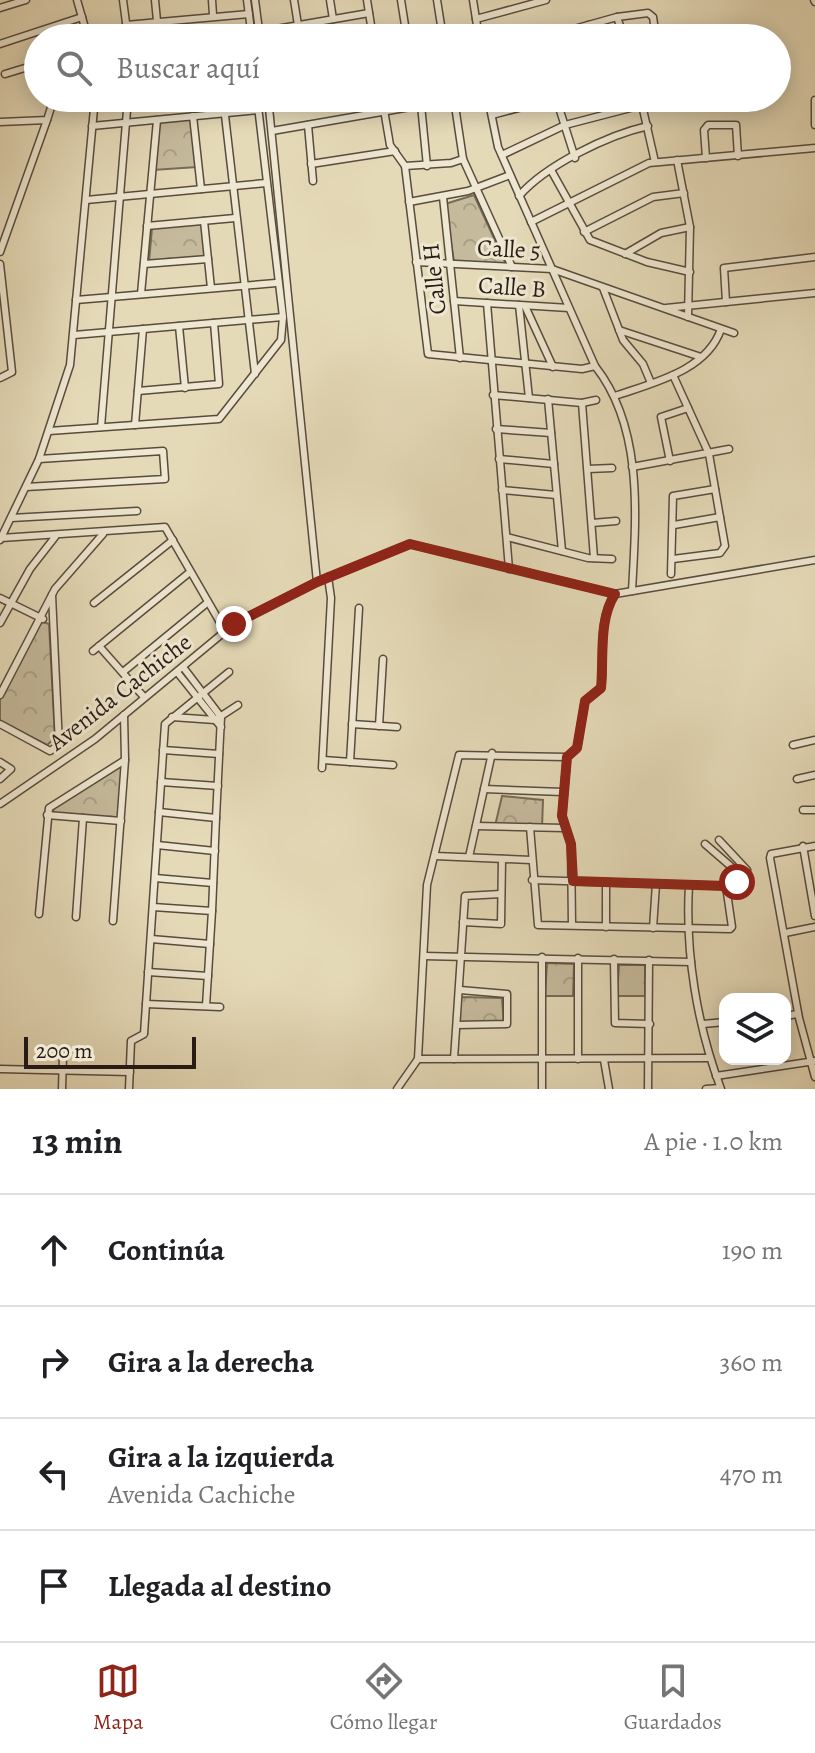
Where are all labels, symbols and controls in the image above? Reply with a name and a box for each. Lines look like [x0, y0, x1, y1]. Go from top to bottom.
search box [24, 24, 791, 112]
icon: search [52, 46, 96, 90]
text: Buscar aquí [116, 48, 260, 88]
street label: Calle 5 [476, 231, 542, 267]
street label: Calle H [414, 242, 454, 316]
street label: Calle B [477, 269, 547, 305]
route end [216, 606, 252, 642]
street label: Avenida Cachiche [41, 626, 198, 758]
route start [719, 864, 755, 900]
map controls [719, 993, 791, 1065]
button: layers [719, 993, 791, 1065]
scale bar [24, 1033, 196, 1069]
text: 200 m [36, 1036, 93, 1066]
text: 13 min [32, 1118, 122, 1165]
text: A pie · 1.0 km [644, 1124, 783, 1159]
icon: ahead [32, 1228, 76, 1272]
text: Continúa [108, 1230, 225, 1270]
text: 190 m [722, 1233, 783, 1268]
icon: right [32, 1340, 76, 1384]
text: Gira a la derecha [108, 1342, 314, 1382]
text: 360 m [720, 1345, 783, 1380]
text: Gira a la izquierda [108, 1437, 334, 1477]
icon: left [32, 1452, 76, 1496]
text: 470 m [720, 1457, 783, 1492]
text: Avenida Cachiche [108, 1477, 295, 1512]
icon: arrive [32, 1564, 76, 1608]
text: Llegada al destino [108, 1566, 331, 1606]
tab: Mapa [93, 1659, 144, 1737]
tab: Cómo llegar [330, 1659, 437, 1737]
tab: Guardados [624, 1659, 722, 1737]

